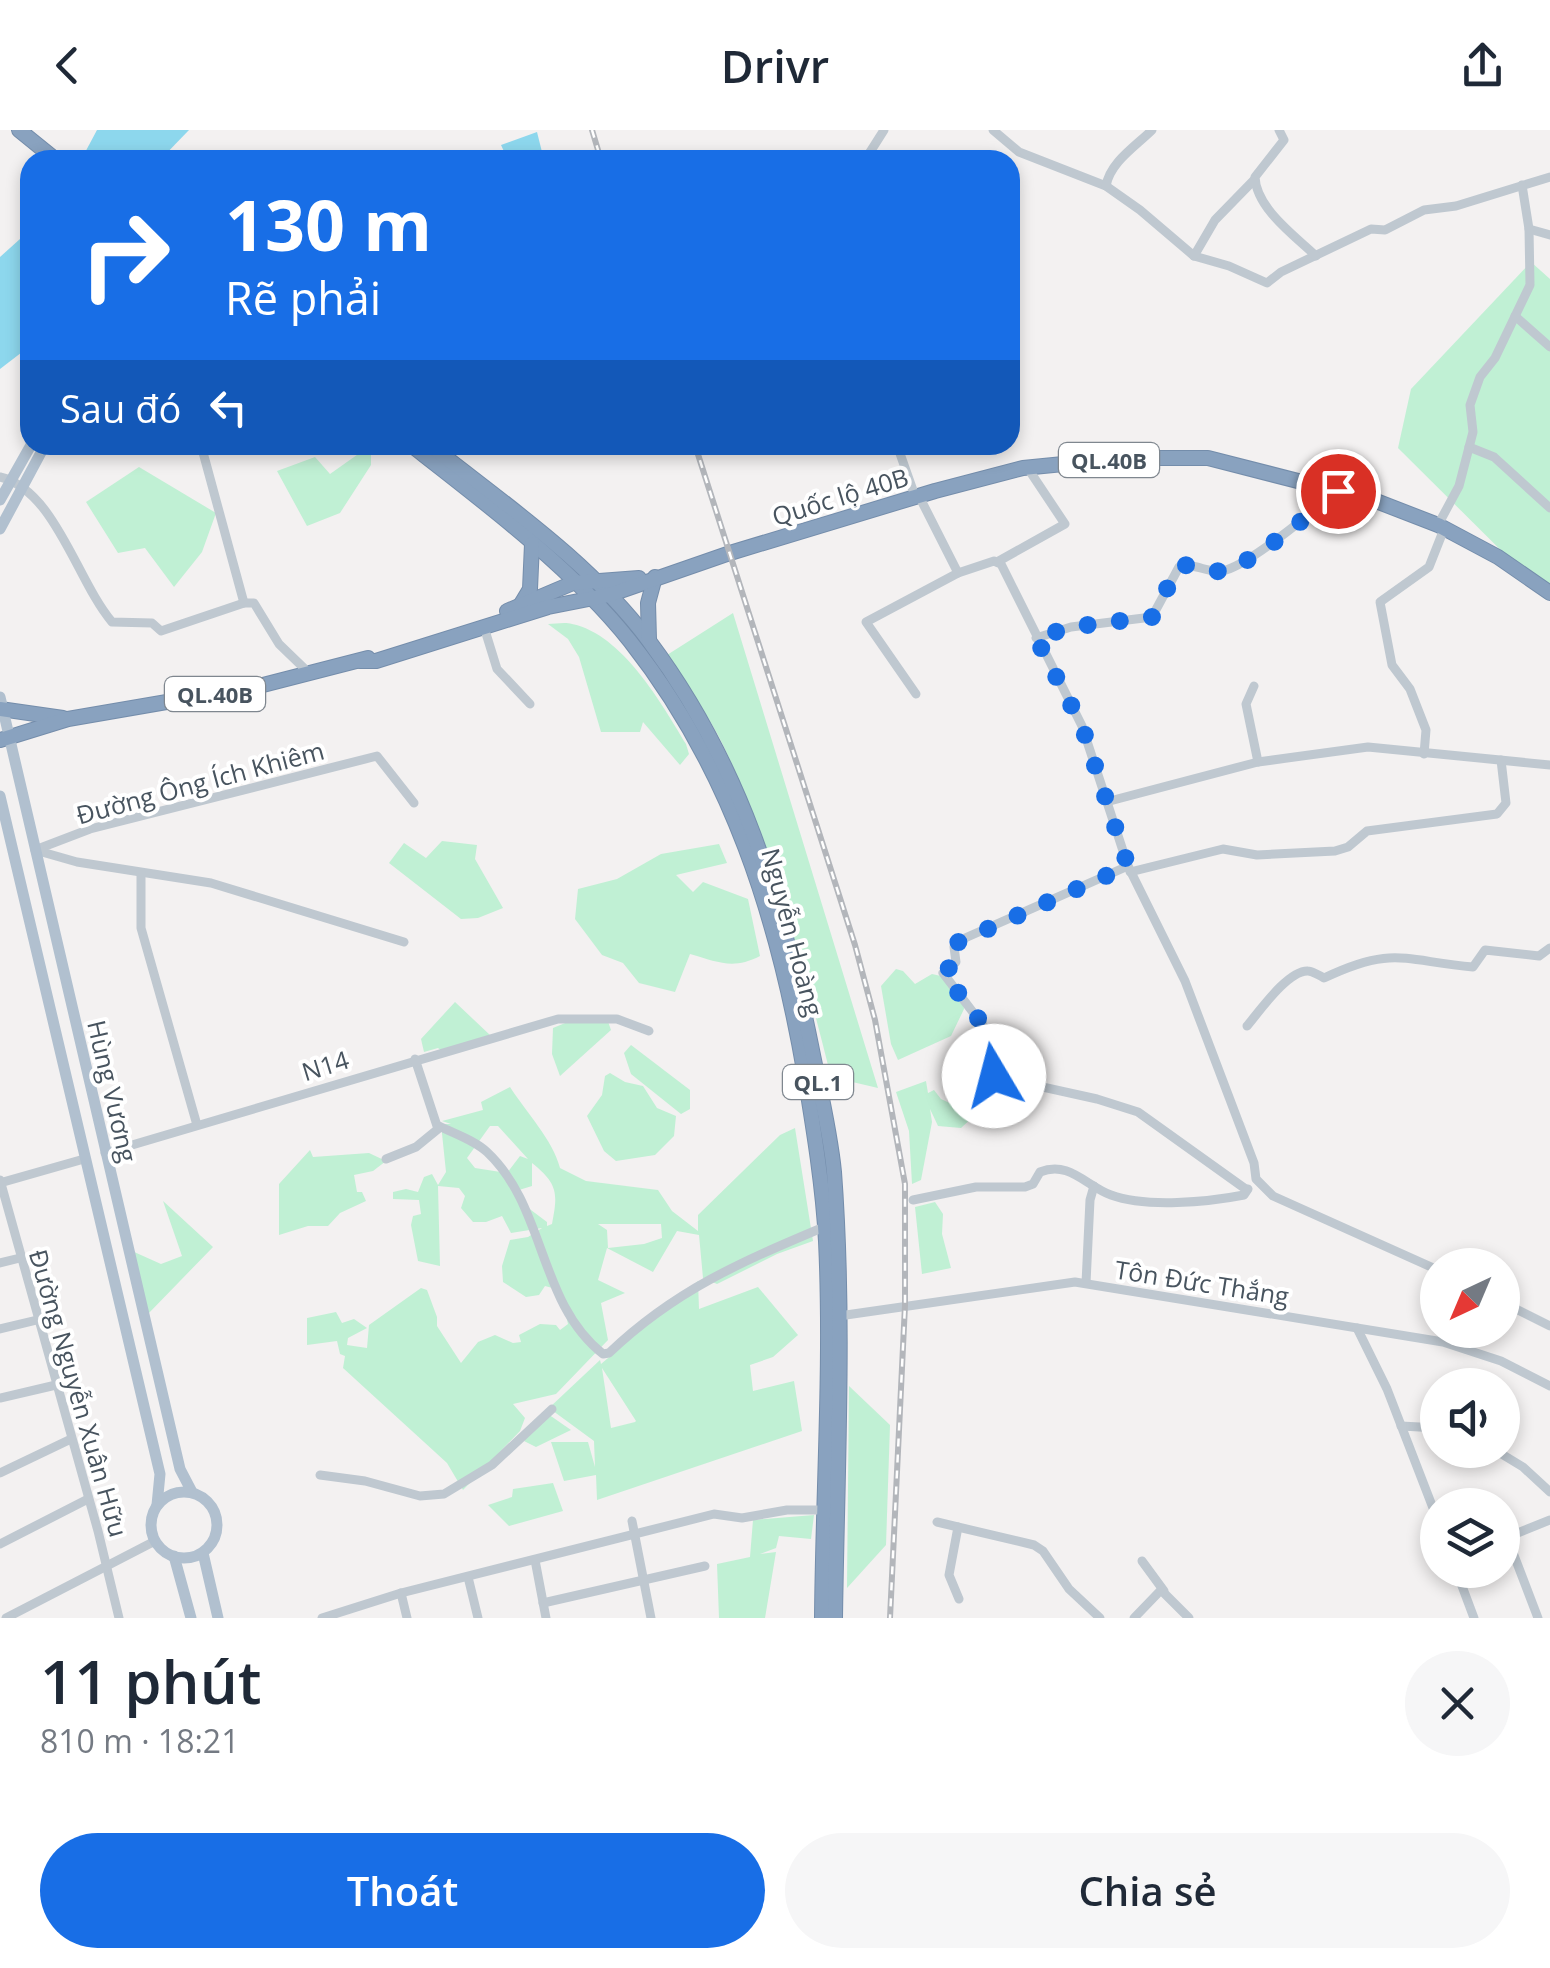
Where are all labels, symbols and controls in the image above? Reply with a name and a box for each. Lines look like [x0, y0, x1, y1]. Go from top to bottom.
text: Drivr [721, 35, 829, 96]
icon: back [40, 38, 95, 93]
icon: share [1455, 38, 1510, 93]
text: 130 m [225, 176, 432, 272]
icon: right [60, 190, 190, 320]
text: Rẽ phải [225, 267, 381, 328]
icon: left [201, 380, 256, 435]
text: Sau đó [60, 382, 181, 434]
road number: QL.40B [1059, 443, 1159, 477]
pin [1296, 449, 1381, 534]
street label: Quốc lộ 40B [768, 459, 912, 533]
icon: arrive [1311, 464, 1366, 519]
road number: QL.40B [165, 677, 265, 711]
street label: Đường Ông Ích Khiêm [72, 733, 328, 831]
street label: Nguyễn Hoàng [754, 844, 832, 1020]
street label: Hùng Vương [80, 1017, 146, 1166]
position arrow [942, 1024, 1046, 1128]
street label: N14 [297, 1042, 353, 1088]
road number: QL.1 [783, 1065, 853, 1099]
street label: Đường Nguyễn Xuân Hữu [22, 1245, 136, 1541]
north arrow [1420, 1248, 1520, 1348]
map controls [1420, 1248, 1520, 1588]
street label: Tôn Đức Thắng [1113, 1251, 1292, 1313]
button: sound [1420, 1368, 1520, 1468]
button: layers [1420, 1488, 1520, 1588]
text: 11 phút [40, 1640, 262, 1722]
button: close [1405, 1651, 1510, 1756]
text: 810 m · 18:21 [40, 1719, 239, 1762]
button: Thoát [40, 1833, 765, 1948]
button: Chia sẻ [785, 1833, 1510, 1948]

